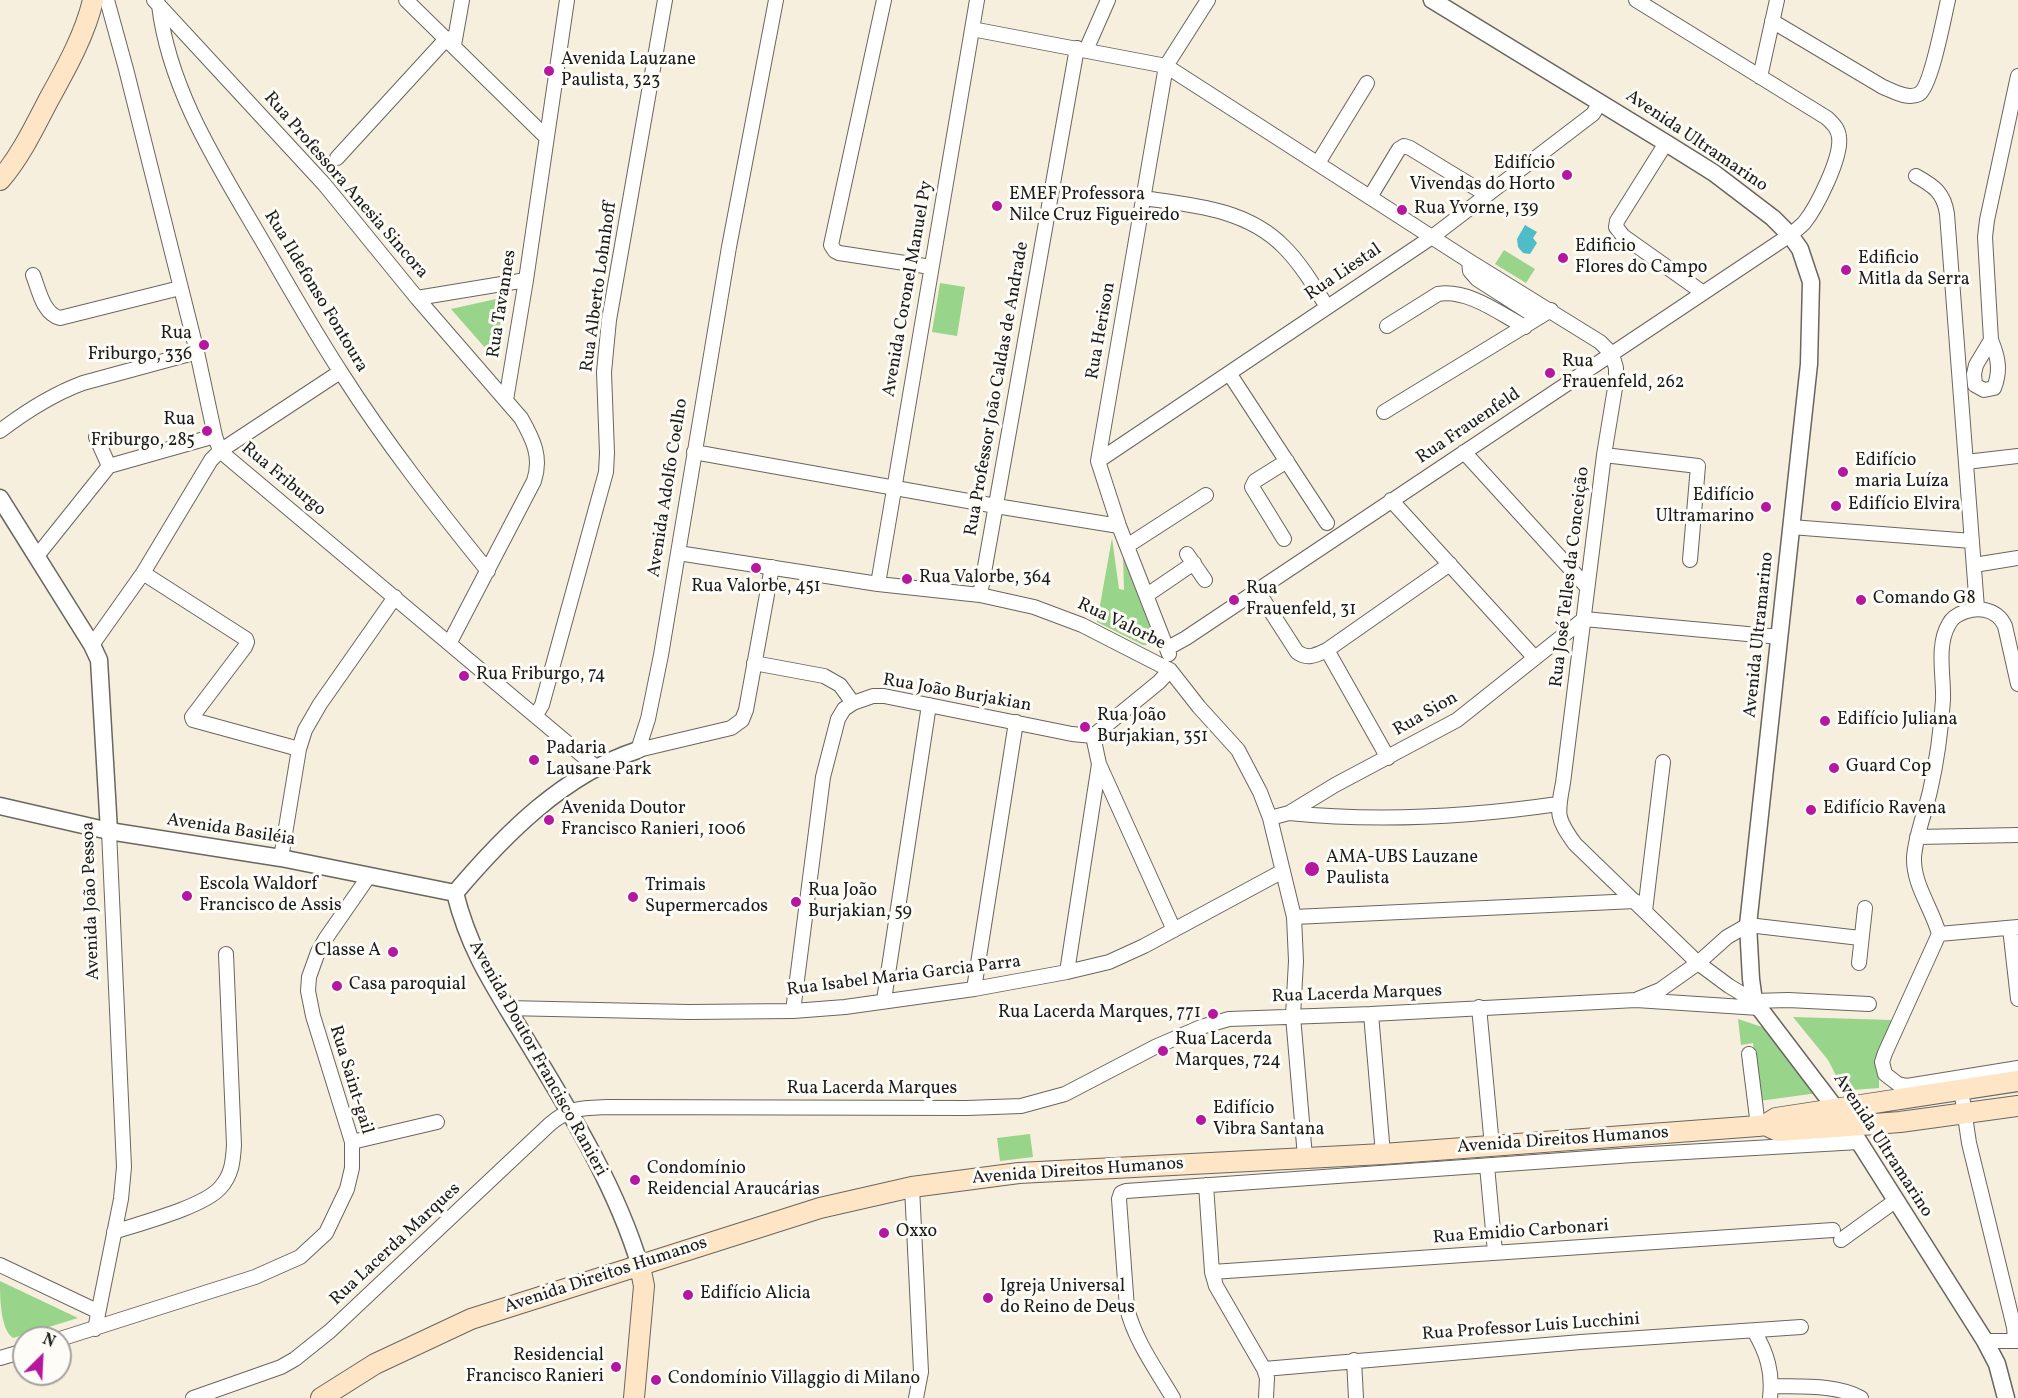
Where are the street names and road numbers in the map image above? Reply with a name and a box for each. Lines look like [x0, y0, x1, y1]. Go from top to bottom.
street label: Avenida Ultramarino [1621, 86, 1771, 198]
street label: Rua Professora Anesia Sincora [258, 88, 432, 284]
street label: Avenida Coronel Manuel Py [879, 179, 939, 399]
street label: Rua Alberto Lohnhoff [577, 201, 623, 373]
street label: Rua Ildefonso Fontoura [258, 207, 372, 377]
street label: Rua Professor João Caldas de Andrade [961, 240, 1035, 538]
street label: Rua Liestal [1302, 240, 1386, 306]
street label: Rua Tavannes [484, 248, 522, 360]
street label: Rua Herison [1083, 281, 1121, 381]
street label: Rua Frauenfeld [1413, 384, 1525, 470]
street label: Avenida Adolfo Coelho [644, 397, 694, 579]
street label: Rua Friburgo [236, 438, 330, 522]
street label: Rua José Telles da Conceição [1547, 465, 1595, 689]
street label: Avenida Ultramarino [1741, 551, 1779, 719]
street label: Rua Valorbe [1073, 594, 1169, 656]
street label: Rua João Burjakian [881, 670, 1033, 718]
street label: Rua Sion [1390, 688, 1462, 742]
street label: Avenida Basiléia [165, 810, 297, 852]
street label: Avenida João Pessoa [78, 821, 106, 981]
street label: Avenida Doutor Francisco Ranieri [463, 937, 611, 1181]
street label: Rua Isabel Maria Garcia Parra [786, 952, 1022, 1002]
street label: Rua Lacerda Marques [1271, 981, 1443, 1009]
street label: Rua Saint-gail [323, 1023, 377, 1137]
street label: Avenida Ultramarino [1828, 1070, 1936, 1222]
street label: Rua Lacerda Marques [787, 1079, 957, 1101]
street label: Avenida Direitos Humanos [1456, 1123, 1670, 1159]
street label: Avenida Direitos Humanos [971, 1154, 1185, 1190]
street label: Rua Lacerda Marques [326, 1179, 466, 1311]
street label: Rua Emidio Carbonari [1432, 1216, 1610, 1250]
street label: Avenida Direitos Humanos [502, 1233, 710, 1319]
street label: Rua Professor Luis Lucchini [1421, 1310, 1641, 1346]

